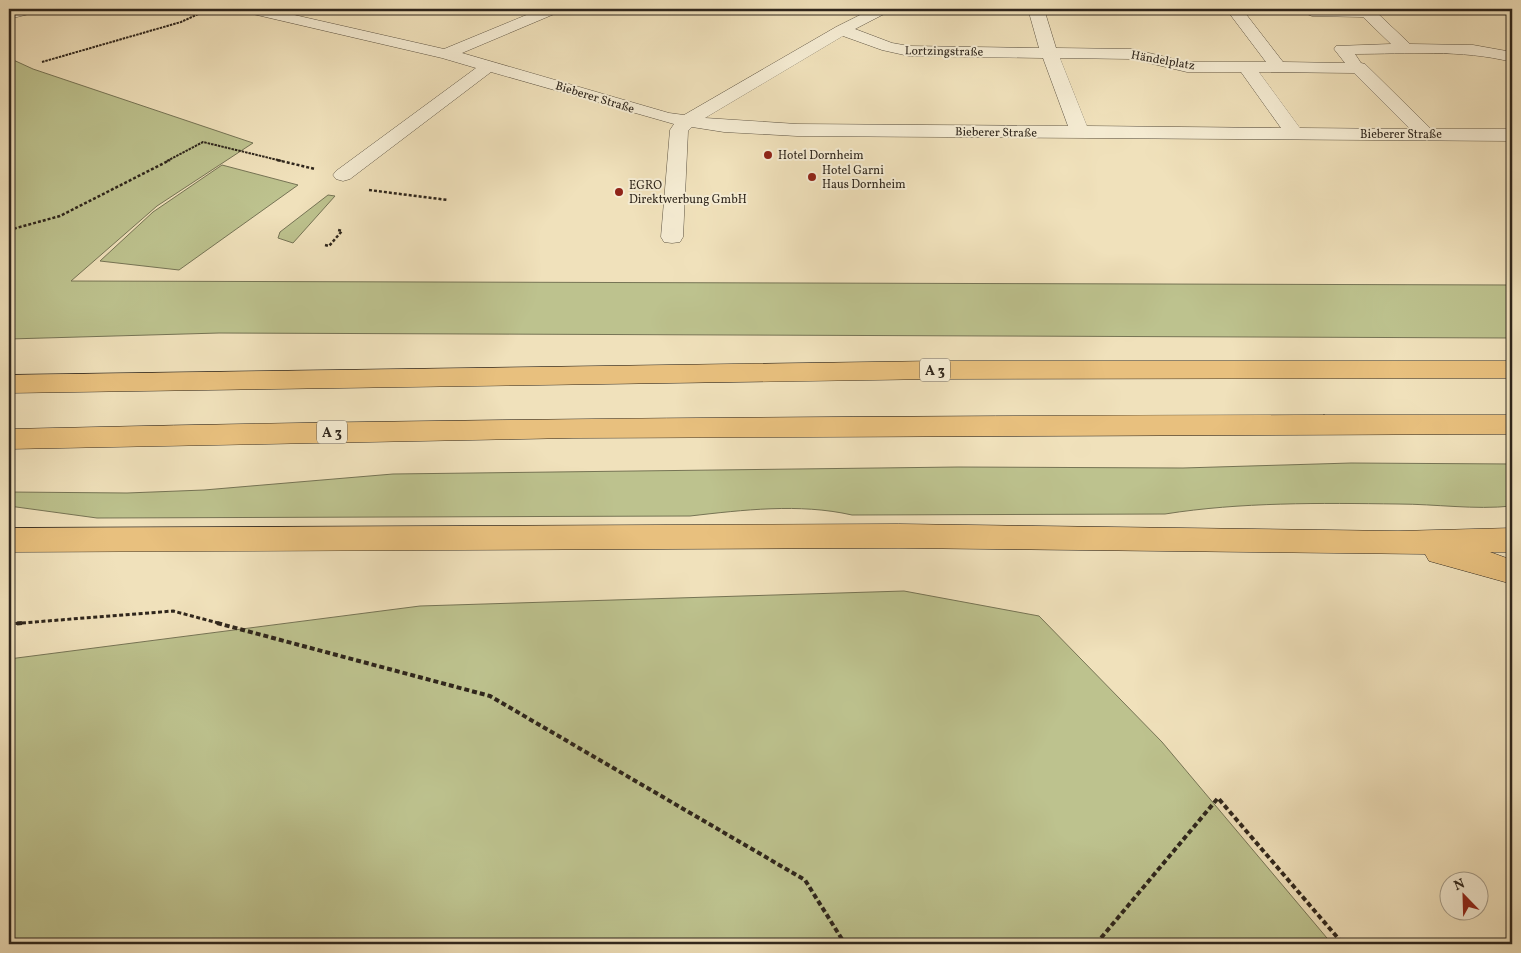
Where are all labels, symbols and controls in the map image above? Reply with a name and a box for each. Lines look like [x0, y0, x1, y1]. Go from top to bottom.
street label: Lortzingstraße [905, 43, 984, 61]
street label: Händelplatz [1130, 47, 1196, 74]
street label: Bieberer Straße [553, 78, 636, 118]
street label: Bieberer Straße [955, 124, 1037, 142]
street label: Bieberer Straße [1360, 127, 1442, 143]
place label: Hotel Dornheim [778, 148, 864, 164]
marker: Hotel Dornheim [762, 149, 774, 161]
place label: Hotel Garni Haus Dornheim [822, 163, 906, 193]
marker: Hotel Garni Haus Dornheim [806, 171, 818, 183]
place label: EGRO Direktwerbung GmbH [629, 178, 747, 208]
marker: EGRO Direktwerbung GmbH [613, 186, 625, 198]
road number: A 3 [920, 358, 950, 382]
road number: A 3 [317, 421, 347, 444]
north arrow [1438, 870, 1488, 920]
text: N [1451, 875, 1468, 896]

